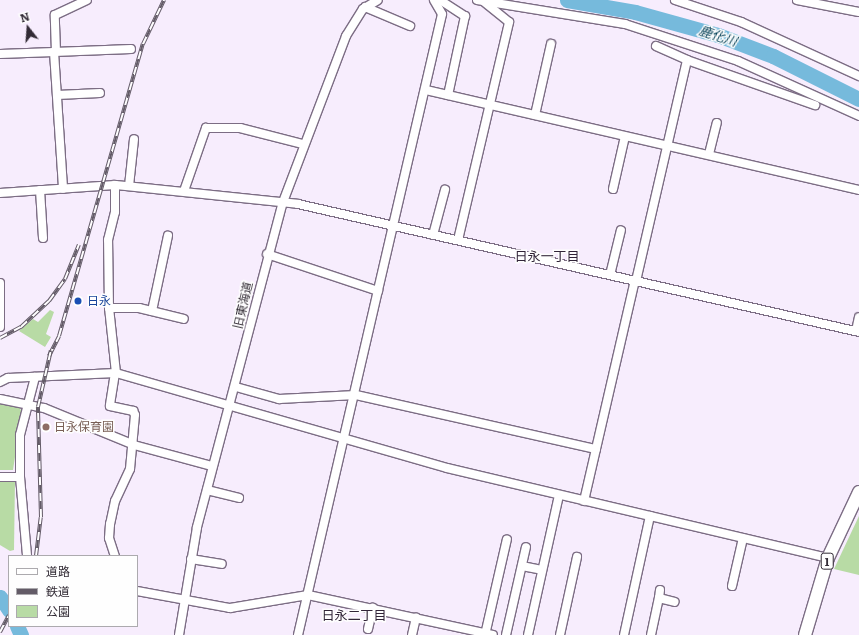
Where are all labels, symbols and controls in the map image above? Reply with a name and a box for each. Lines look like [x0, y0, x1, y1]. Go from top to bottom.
north arrow [8, 8, 48, 48]
text: N [18, 8, 31, 26]
water label: 鹿化川 [697, 23, 739, 49]
district label: 日永一丁目 [515, 248, 579, 264]
street label: 旧東海道 [231, 280, 255, 330]
place label: 日永 [87, 294, 111, 308]
marker: 日永 [72, 295, 84, 307]
place label: 日永保育園 [54, 420, 114, 434]
marker: 日永保育園 [41, 422, 51, 432]
road number: 1 [820, 552, 834, 570]
legend [8, 555, 138, 627]
text: 道路 [46, 562, 70, 580]
text: 鉄道 [46, 582, 70, 600]
text: 公園 [46, 602, 70, 620]
district label: 日永二丁目 [322, 607, 386, 623]

